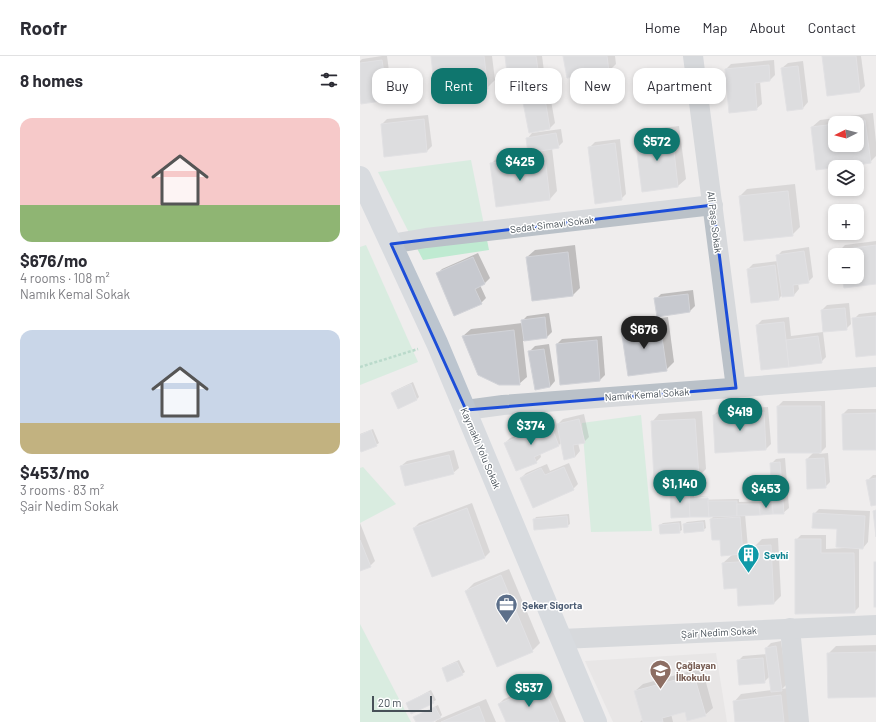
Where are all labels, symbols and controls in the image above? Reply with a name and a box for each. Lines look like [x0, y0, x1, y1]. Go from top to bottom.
text: Roofr [20, 16, 67, 39]
text: Home [645, 19, 681, 36]
text: Map [703, 19, 727, 36]
text: About [749, 19, 786, 36]
text: Contact [808, 19, 856, 36]
chip: Buy [372, 68, 423, 104]
chip: Rent [431, 68, 487, 104]
chip: Filters [495, 68, 562, 104]
chip: New [570, 68, 625, 104]
chip: Apartment [633, 68, 726, 104]
icon: filters [318, 69, 340, 91]
text: 8 homes [20, 70, 83, 90]
north arrow [828, 116, 864, 152]
map controls [828, 116, 864, 284]
pin: $572 [633, 128, 681, 162]
text: $572 [643, 133, 671, 149]
icon: home [144, 144, 216, 216]
pin: $425 [496, 148, 544, 182]
text: $425 [505, 153, 535, 169]
button: layers [828, 160, 864, 196]
street label: Ali Paşa Sokak [705, 190, 725, 254]
button: + [828, 204, 864, 240]
street label: Sedat Simavi Sokak [509, 213, 595, 235]
button: − [828, 248, 864, 284]
text: $676/mo [20, 250, 88, 270]
text: 4 rooms · 108 m² [20, 270, 110, 286]
text: Namık Kemal Sokak [20, 286, 130, 302]
pin: $676 [620, 316, 668, 350]
text: $676 [630, 321, 658, 337]
icon: home [144, 356, 216, 428]
street label: Namık Kemal Sokak [604, 385, 690, 403]
pin: $419 [716, 398, 764, 432]
text: $419 [727, 403, 753, 419]
street label: Kaymaklı Yolu Sokak [458, 406, 504, 490]
pin: $374 [507, 412, 555, 446]
text: $374 [517, 417, 545, 433]
text: $453/mo [20, 462, 90, 482]
pin: $1,140 [647, 470, 713, 504]
text: $1,140 [662, 475, 698, 491]
pin: $453 [742, 475, 790, 509]
text: $453 [751, 480, 781, 496]
text: 3 rooms · 83 m² [20, 482, 104, 498]
text: Şair Nedim Sokak [20, 498, 119, 514]
building icon: Sevhí [735, 542, 761, 575]
place label: Sevhí [764, 549, 789, 561]
office icon: Şeker Sigorta [494, 592, 520, 625]
place label: Şeker Sigorta [522, 599, 582, 611]
street label: Şair Nedim Sokak [681, 624, 757, 640]
school or university icon: Çağlayan İlkokulu [648, 658, 674, 691]
place label: Çağlayan İlkokulu [676, 659, 716, 683]
pin: $537 [505, 674, 553, 708]
text: $537 [515, 679, 543, 695]
scale bar [372, 694, 432, 713]
text: 20 m [378, 696, 401, 709]

